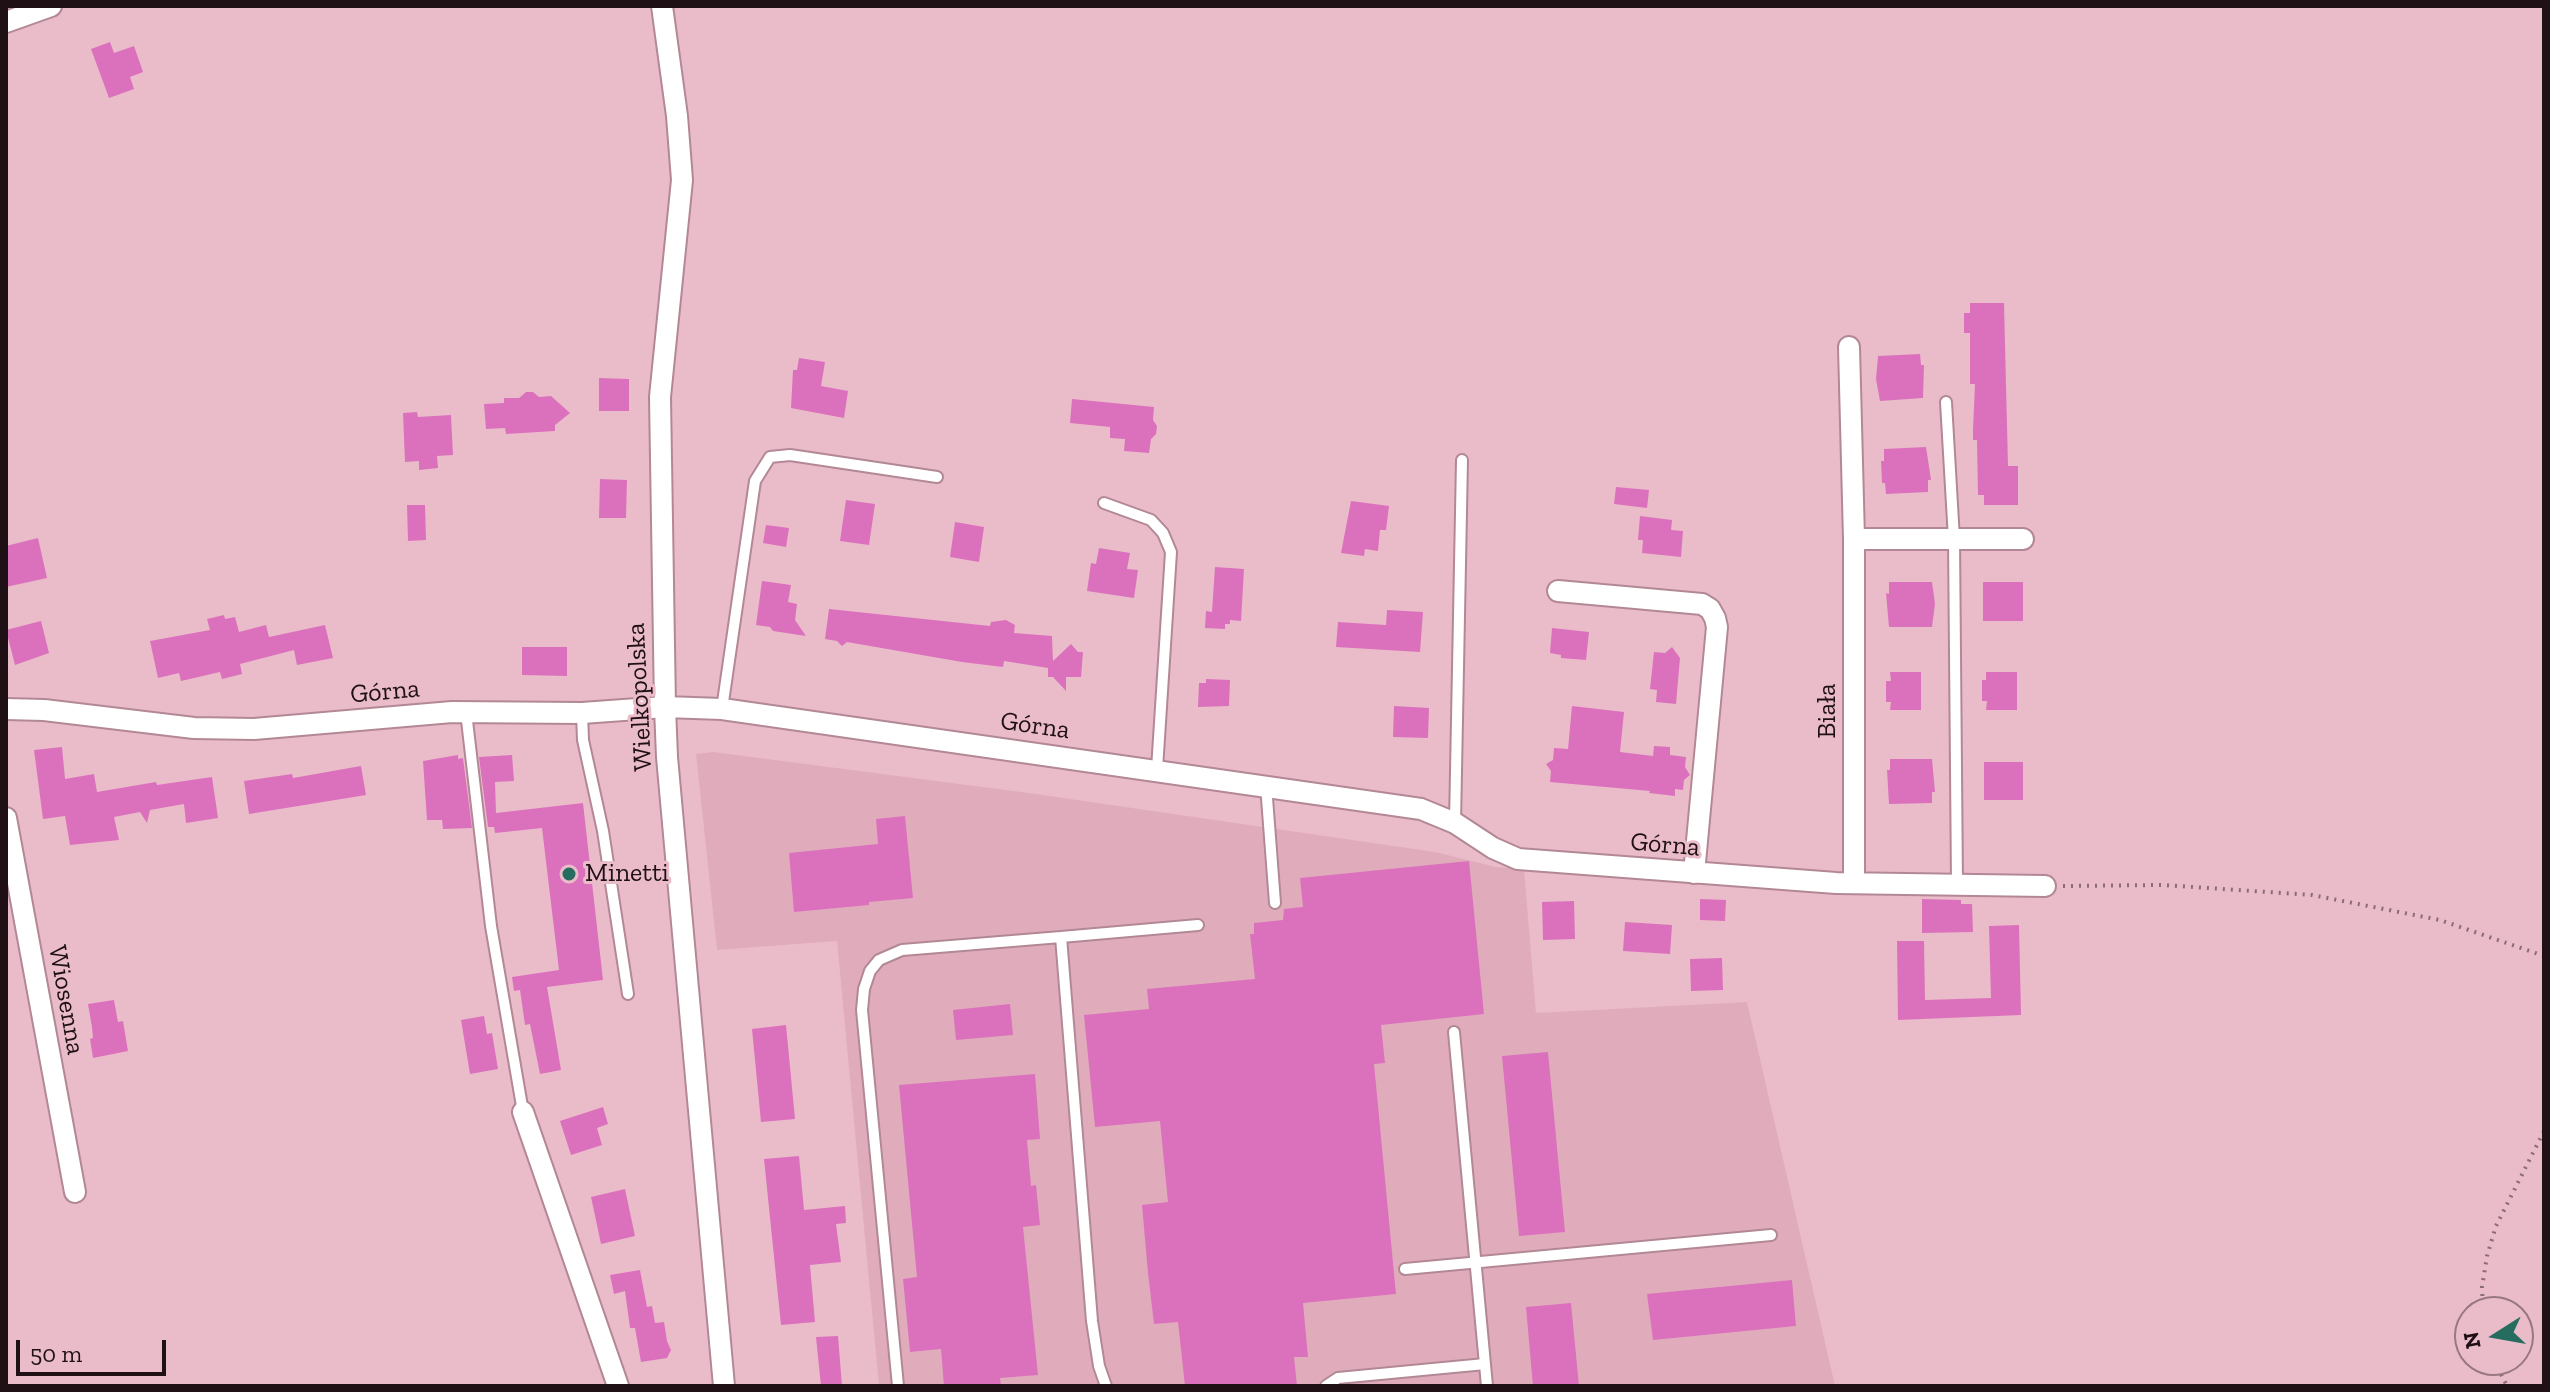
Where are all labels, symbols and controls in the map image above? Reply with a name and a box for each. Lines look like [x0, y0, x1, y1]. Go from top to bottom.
street label: Wielkopolska [621, 622, 659, 772]
street label: Górna [349, 673, 421, 711]
street label: Biała [1812, 683, 1844, 739]
street label: Górna [998, 706, 1072, 746]
street label: Górna [1629, 826, 1701, 864]
place label: Minetti [585, 858, 669, 890]
marker: Minetti [560, 865, 578, 883]
street label: Wiosenna [41, 943, 91, 1057]
north arrow [2454, 1296, 2534, 1376]
scale bar [20, 1324, 170, 1374]
text: N [2457, 1330, 2487, 1351]
text: 50 m [30, 1339, 82, 1368]

